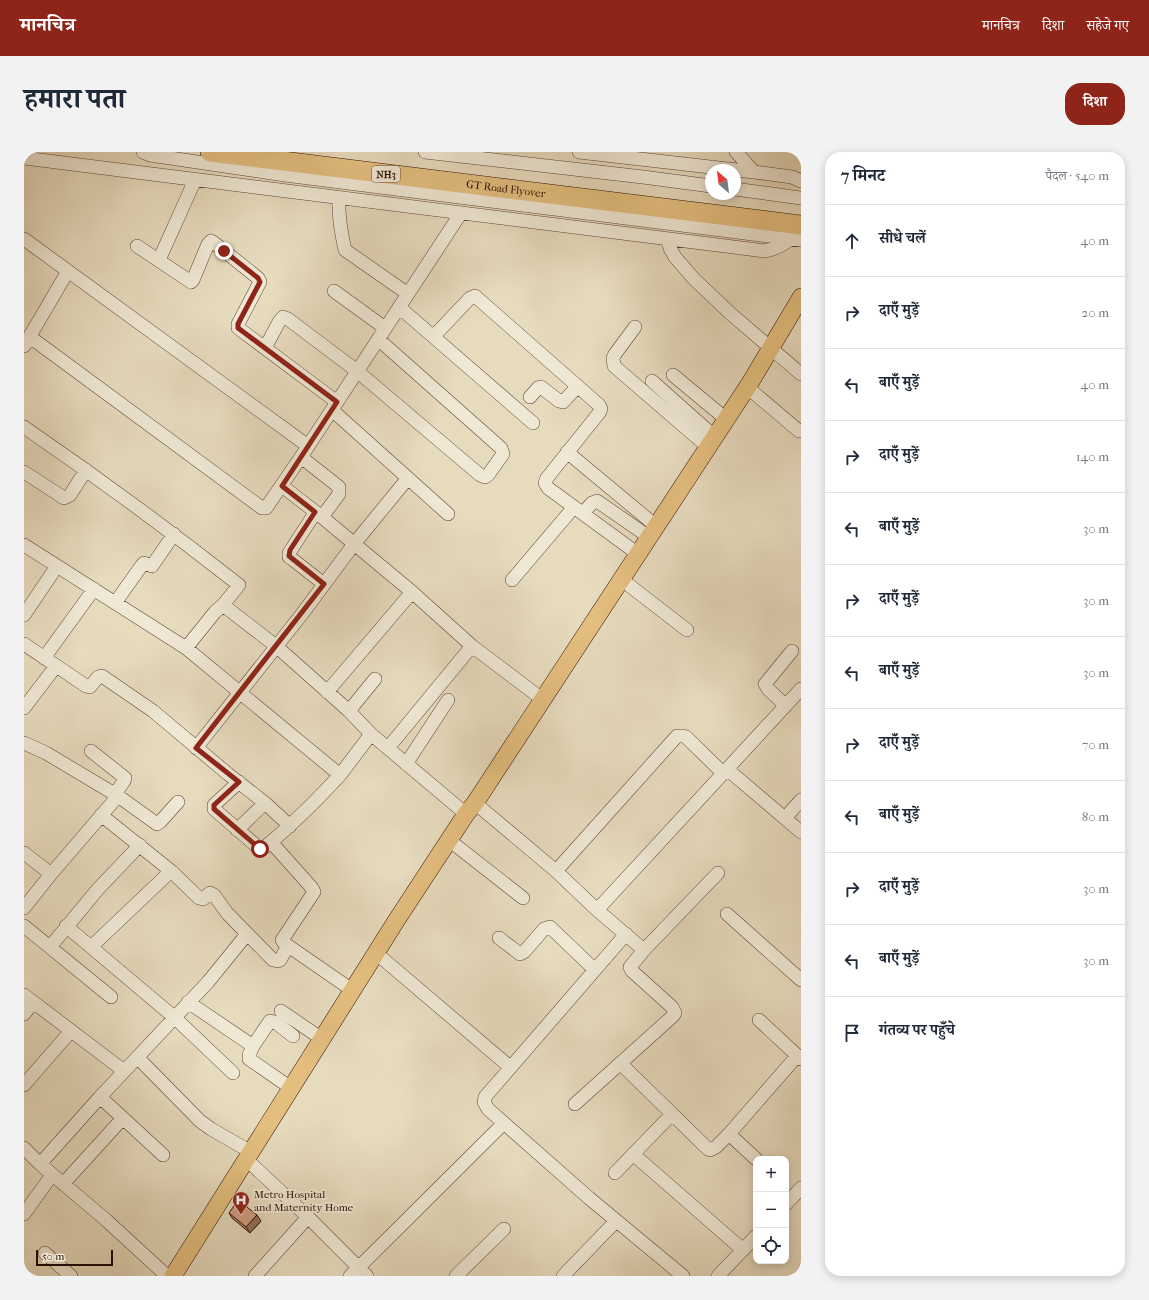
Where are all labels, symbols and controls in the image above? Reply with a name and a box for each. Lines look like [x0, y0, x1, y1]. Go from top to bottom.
text: मानचित्र [20, 14, 75, 36]
text: मानचित्र [982, 17, 1020, 34]
text: दिशा [1042, 17, 1064, 34]
text: सहेजे गए [1086, 17, 1129, 34]
text: हमारा पता [24, 82, 125, 115]
button: दिशा [1065, 83, 1125, 125]
north arrow [705, 164, 741, 200]
text: 7 मिनट [841, 165, 885, 185]
road number: NH3 [372, 166, 400, 182]
text: पैदल · 540 m [1045, 168, 1109, 183]
street label: GT Road Flyover [465, 178, 546, 200]
text: सीधे चलें [879, 229, 926, 247]
icon: ahead [841, 230, 863, 252]
text: 40 m [1081, 233, 1109, 248]
route end [215, 242, 233, 260]
text: दाएँ मुड़ें [879, 301, 919, 319]
icon: right [841, 302, 863, 324]
text: 20 m [1082, 305, 1109, 320]
text: बाएँ मुड़ें [879, 373, 919, 391]
icon: left [841, 374, 863, 396]
text: 40 m [1081, 377, 1109, 392]
text: दाएँ मुड़ें [879, 445, 919, 463]
icon: right [841, 446, 863, 468]
text: 140 m [1076, 449, 1109, 464]
text: बाएँ मुड़ें [879, 517, 919, 535]
icon: left [841, 518, 863, 540]
text: 30 m [1083, 521, 1109, 536]
text: दाएँ मुड़ें [879, 589, 919, 607]
icon: right [841, 590, 863, 612]
text: 30 m [1083, 593, 1109, 608]
text: बाएँ मुड़ें [879, 661, 919, 679]
icon: left [841, 662, 863, 684]
text: 30 m [1083, 665, 1109, 680]
text: दाएँ मुड़ें [879, 733, 919, 751]
icon: right [841, 734, 863, 756]
text: 70 m [1082, 737, 1109, 752]
text: बाएँ मुड़ें [879, 805, 919, 823]
icon: left [841, 806, 863, 828]
text: 80 m [1082, 809, 1109, 824]
route start [251, 840, 269, 858]
text: दाएँ मुड़ें [879, 877, 919, 895]
icon: right [841, 878, 863, 900]
text: 30 m [1083, 881, 1109, 896]
text: बाएँ मुड़ें [879, 949, 919, 967]
icon: left [841, 950, 863, 972]
text: 30 m [1083, 953, 1109, 968]
text: गंतव्य पर पहुँचे [879, 1021, 955, 1039]
icon: arrive [841, 1022, 863, 1044]
map controls [753, 1156, 789, 1264]
button: + [753, 1156, 789, 1192]
place label: Metro Hospital and Maternity Home [254, 1188, 354, 1214]
hospital icon: Metro Hospital and Maternity Home [231, 1190, 251, 1215]
button: − [753, 1192, 789, 1228]
button: locate [753, 1228, 789, 1264]
scale bar [36, 1248, 113, 1267]
text: 50 m [42, 1250, 64, 1263]

